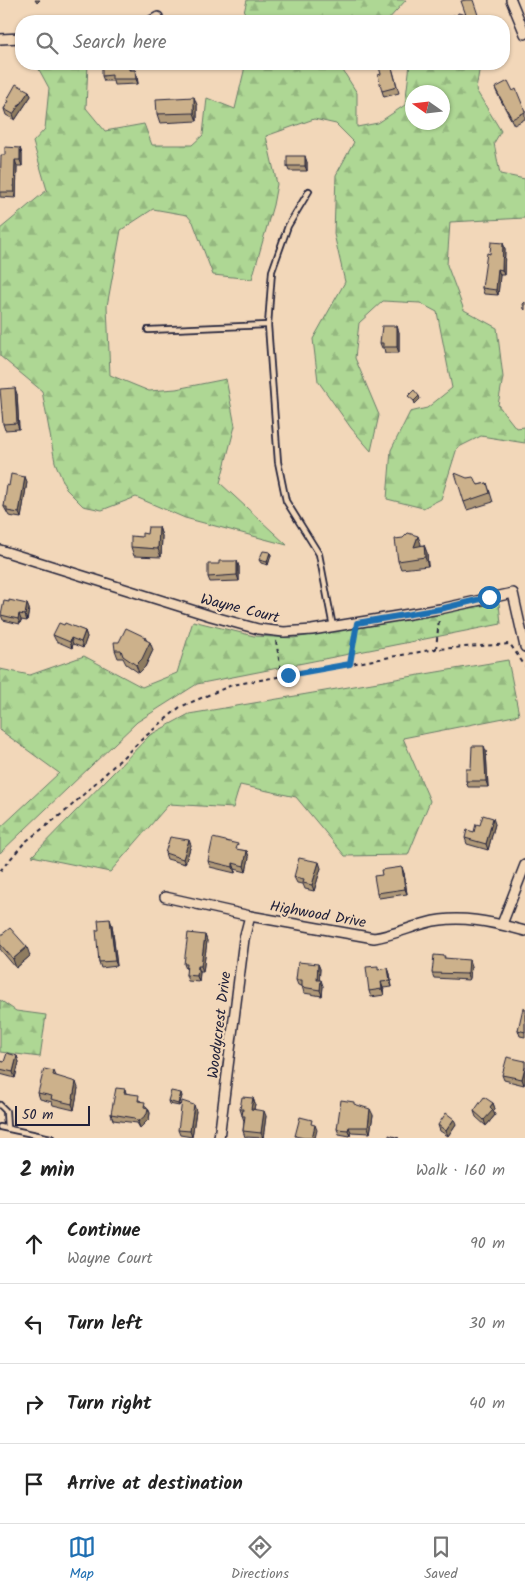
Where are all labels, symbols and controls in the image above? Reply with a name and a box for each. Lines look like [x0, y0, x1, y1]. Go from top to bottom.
search box [15, 15, 510, 70]
text: Search here [73, 28, 167, 58]
icon: search [33, 29, 61, 57]
north arrow [405, 85, 450, 130]
route start [478, 586, 501, 609]
street label: Wayne Court [198, 588, 282, 630]
route end [277, 664, 300, 687]
street label: Highwood Drive [268, 895, 368, 935]
street label: Woodycrest Drive [202, 970, 238, 1080]
scale bar [15, 1103, 90, 1126]
text: 50 m [22, 1104, 53, 1126]
text: 2 min [20, 1154, 75, 1187]
text: Walk · 160 m [416, 1158, 505, 1183]
text: Continue [67, 1216, 140, 1246]
icon: ahead [20, 1230, 48, 1258]
text: 90 m [470, 1231, 505, 1256]
text: Wayne Court [67, 1246, 153, 1271]
text: Turn left [67, 1309, 142, 1339]
icon: left [20, 1310, 48, 1338]
text: 30 m [469, 1311, 505, 1336]
text: Turn right [67, 1389, 152, 1419]
icon: right [20, 1390, 48, 1418]
text: 40 m [469, 1391, 505, 1416]
text: Arrive at destination [67, 1469, 243, 1499]
icon: arrive [20, 1470, 48, 1498]
tab: Map [68, 1533, 96, 1585]
tab: Directions [231, 1533, 289, 1585]
tab: Saved [424, 1533, 457, 1585]

